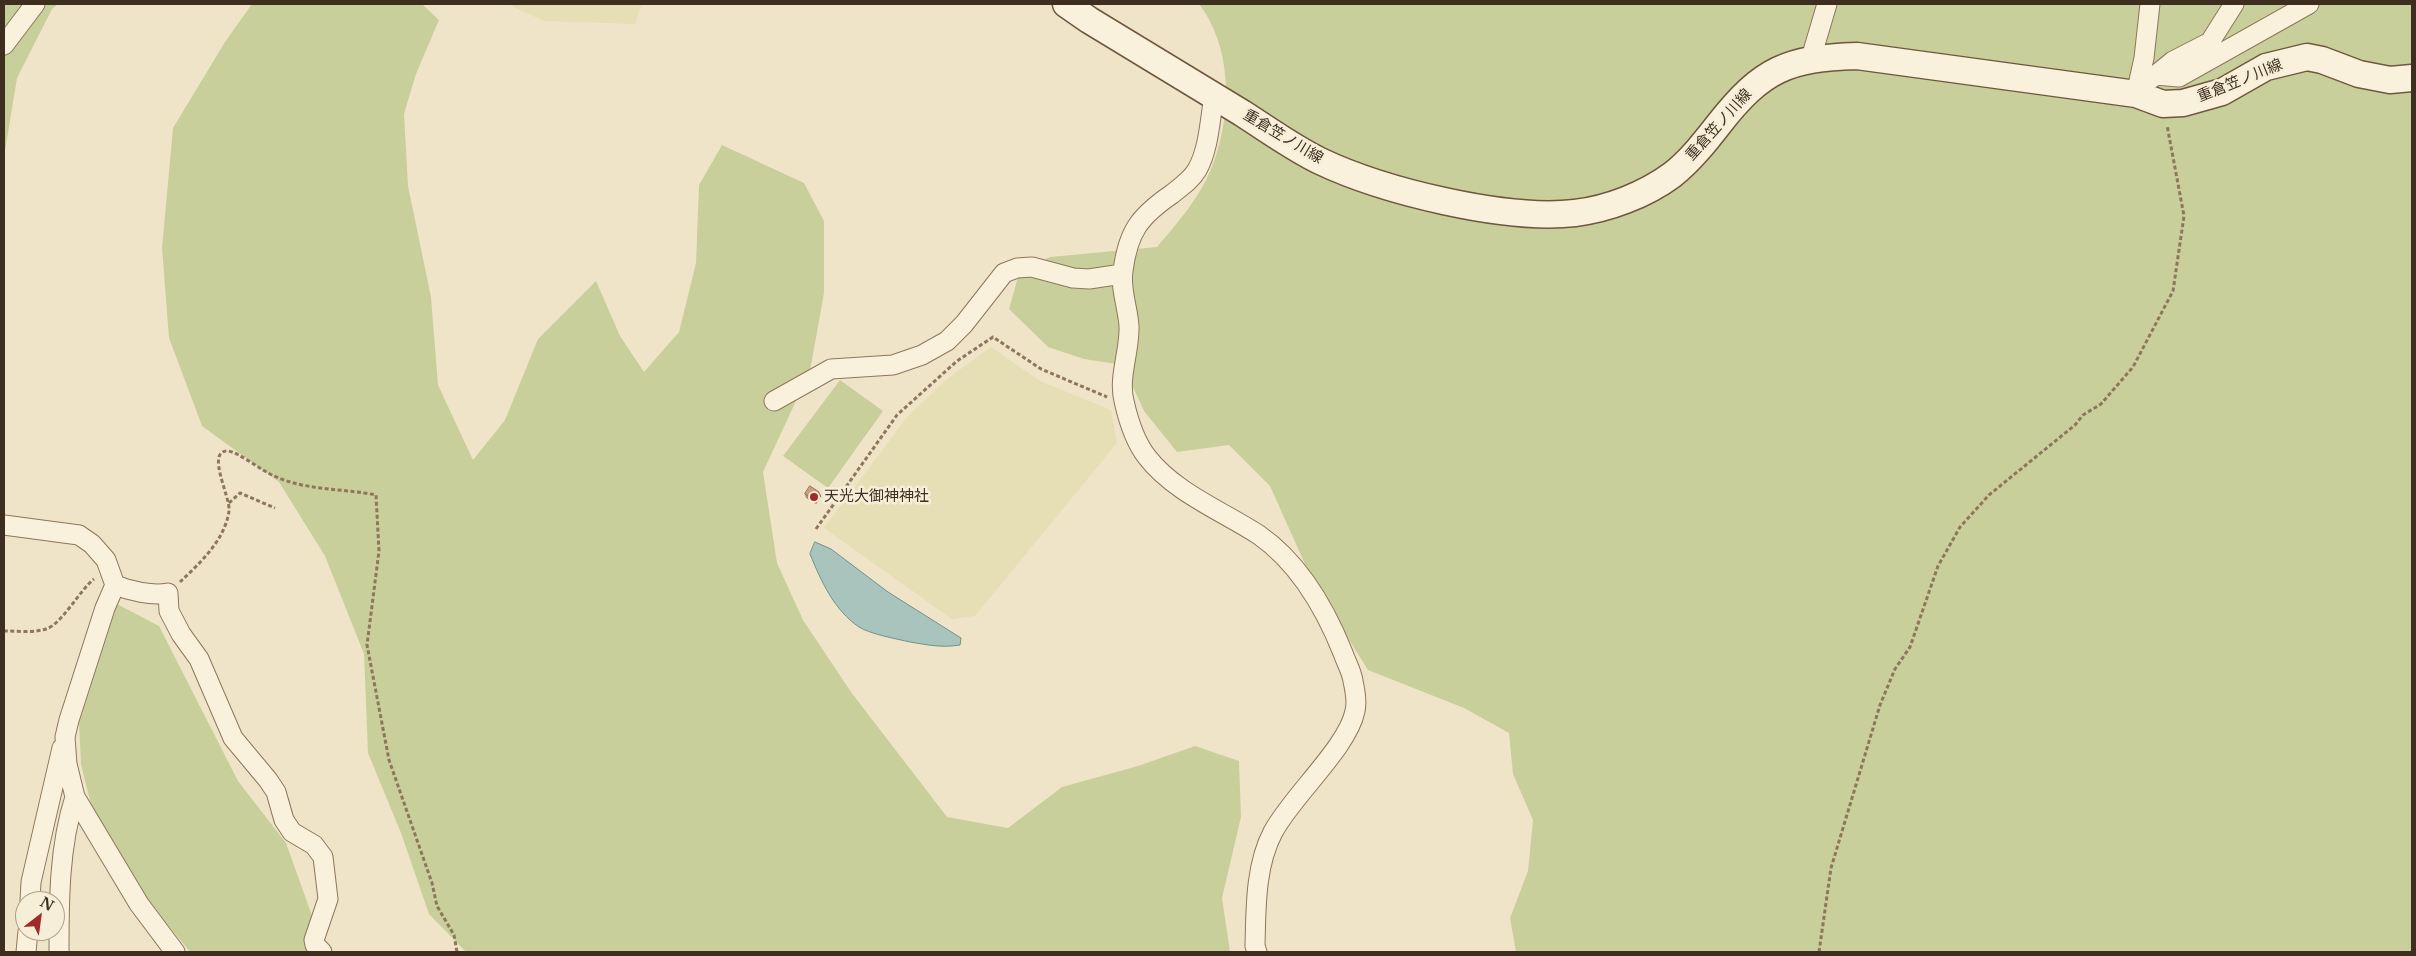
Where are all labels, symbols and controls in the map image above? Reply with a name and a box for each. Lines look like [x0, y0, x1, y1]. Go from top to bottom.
street label: 重倉笠ノ川線 [2195, 56, 2285, 106]
street label: 重倉笠ノ川線 [1682, 86, 1756, 164]
street label: 重倉笠ノ川線 [1240, 106, 1326, 168]
place label: 天光大御神神社 [824, 488, 929, 506]
marker: 天光大御神神社 [808, 491, 820, 503]
north arrow [15, 891, 65, 941]
text: N [37, 893, 57, 915]

